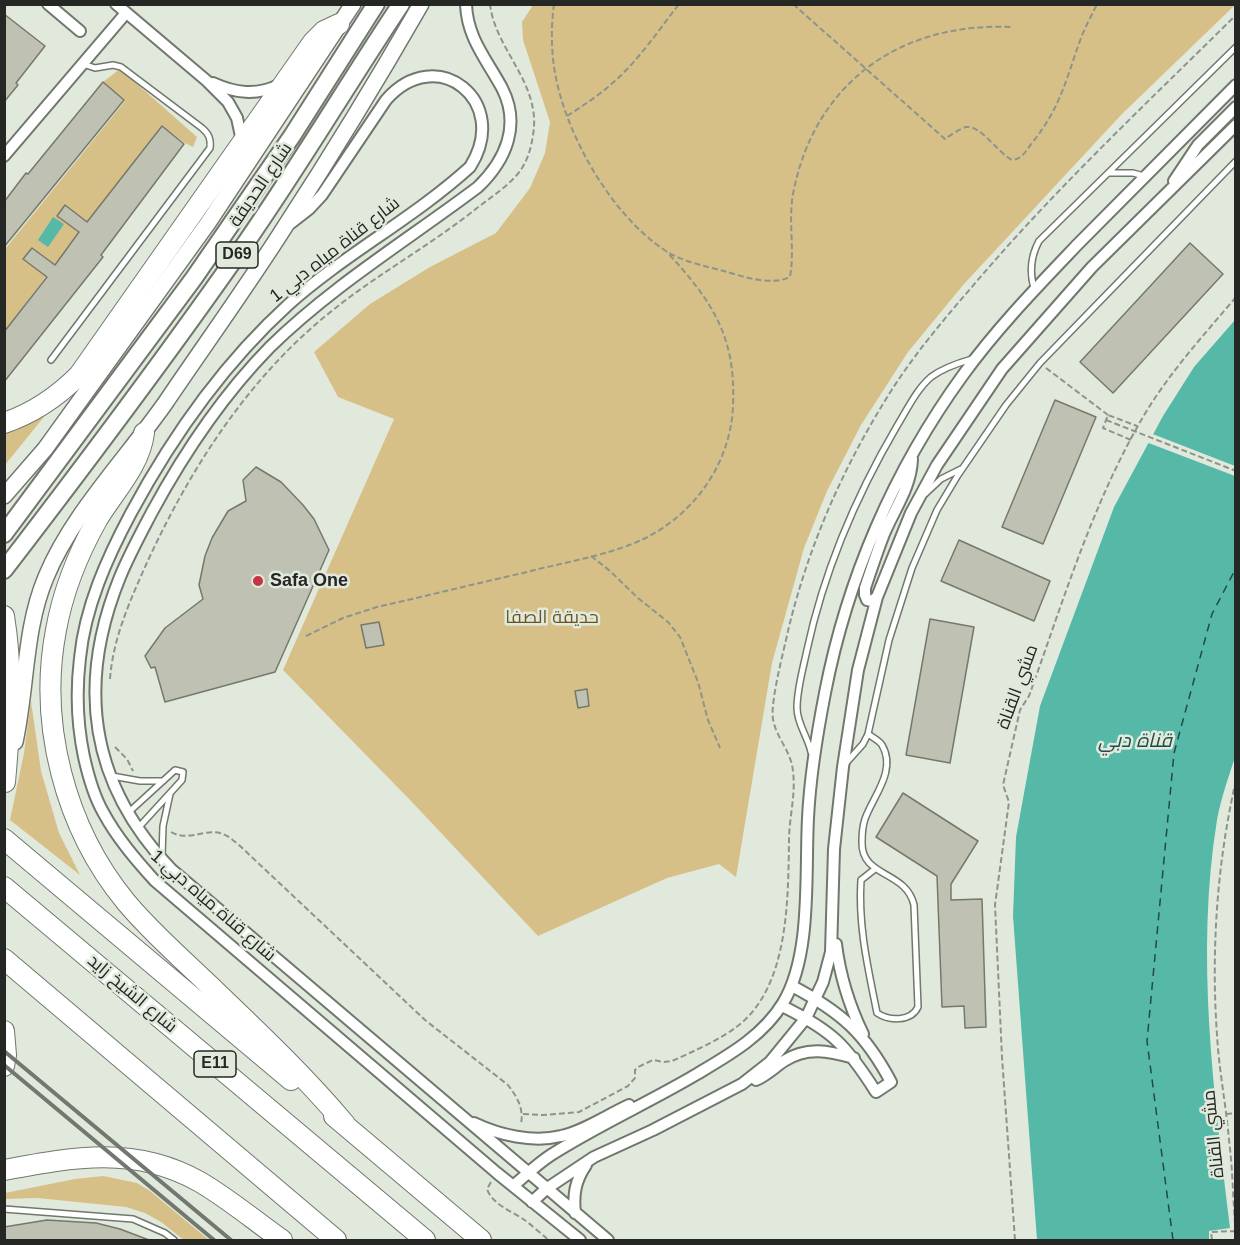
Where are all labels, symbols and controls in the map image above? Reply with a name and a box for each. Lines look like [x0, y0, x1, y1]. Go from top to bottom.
street label: شارع الحديقة [225, 139, 297, 231]
street label: شارع قناة مياه دبي 1 [266, 193, 404, 307]
road number: D69 [216, 242, 258, 268]
place label: Safa One [270, 570, 348, 592]
marker: Safa One [251, 574, 265, 588]
park label: حديقة الصفا [505, 607, 599, 629]
street label: مشي القناة [993, 642, 1043, 732]
water label: قناة دبي [1098, 729, 1172, 753]
street label: شارع قناة مياه دبي 1 [146, 846, 280, 966]
street label: شارع الشيخ زايد [83, 950, 181, 1038]
road number: E11 [194, 1051, 236, 1077]
street label: مشي القناة [1199, 1089, 1229, 1179]

